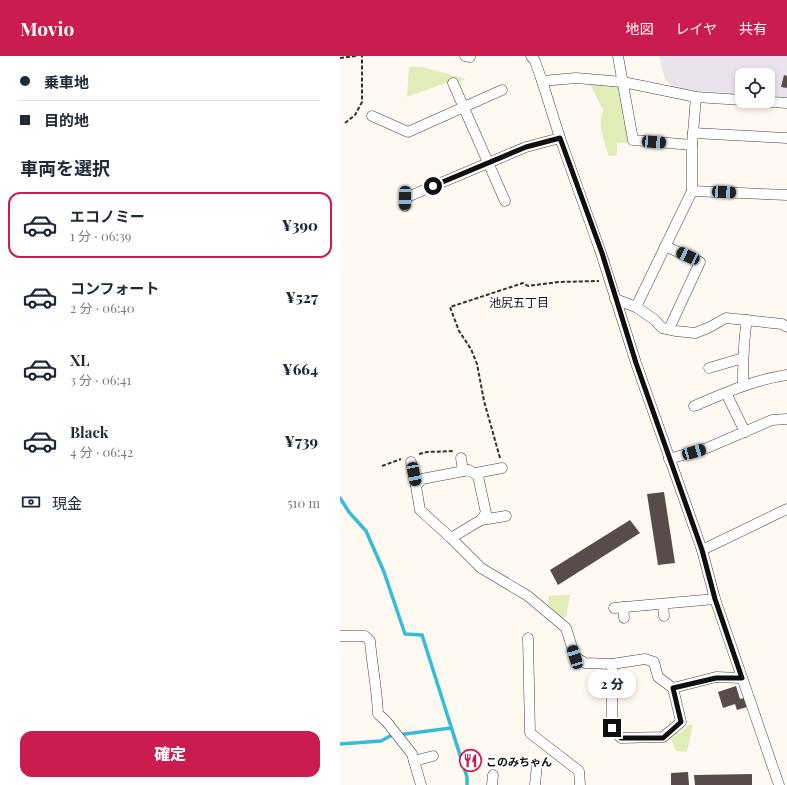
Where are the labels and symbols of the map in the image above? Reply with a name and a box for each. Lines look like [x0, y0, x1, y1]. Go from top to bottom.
car [642, 135, 666, 149]
route start [424, 177, 442, 195]
car [712, 185, 736, 199]
car [399, 186, 411, 210]
car [675, 245, 701, 267]
district label: 池尻五丁目 [489, 294, 549, 310]
car [681, 443, 707, 461]
car [406, 461, 422, 487]
car [566, 644, 584, 670]
callout: 2 分 [588, 670, 636, 698]
route end [603, 719, 621, 737]
restaurant icon: このみちゃん [457, 748, 483, 774]
place label: このみちゃん [486, 754, 552, 769]

